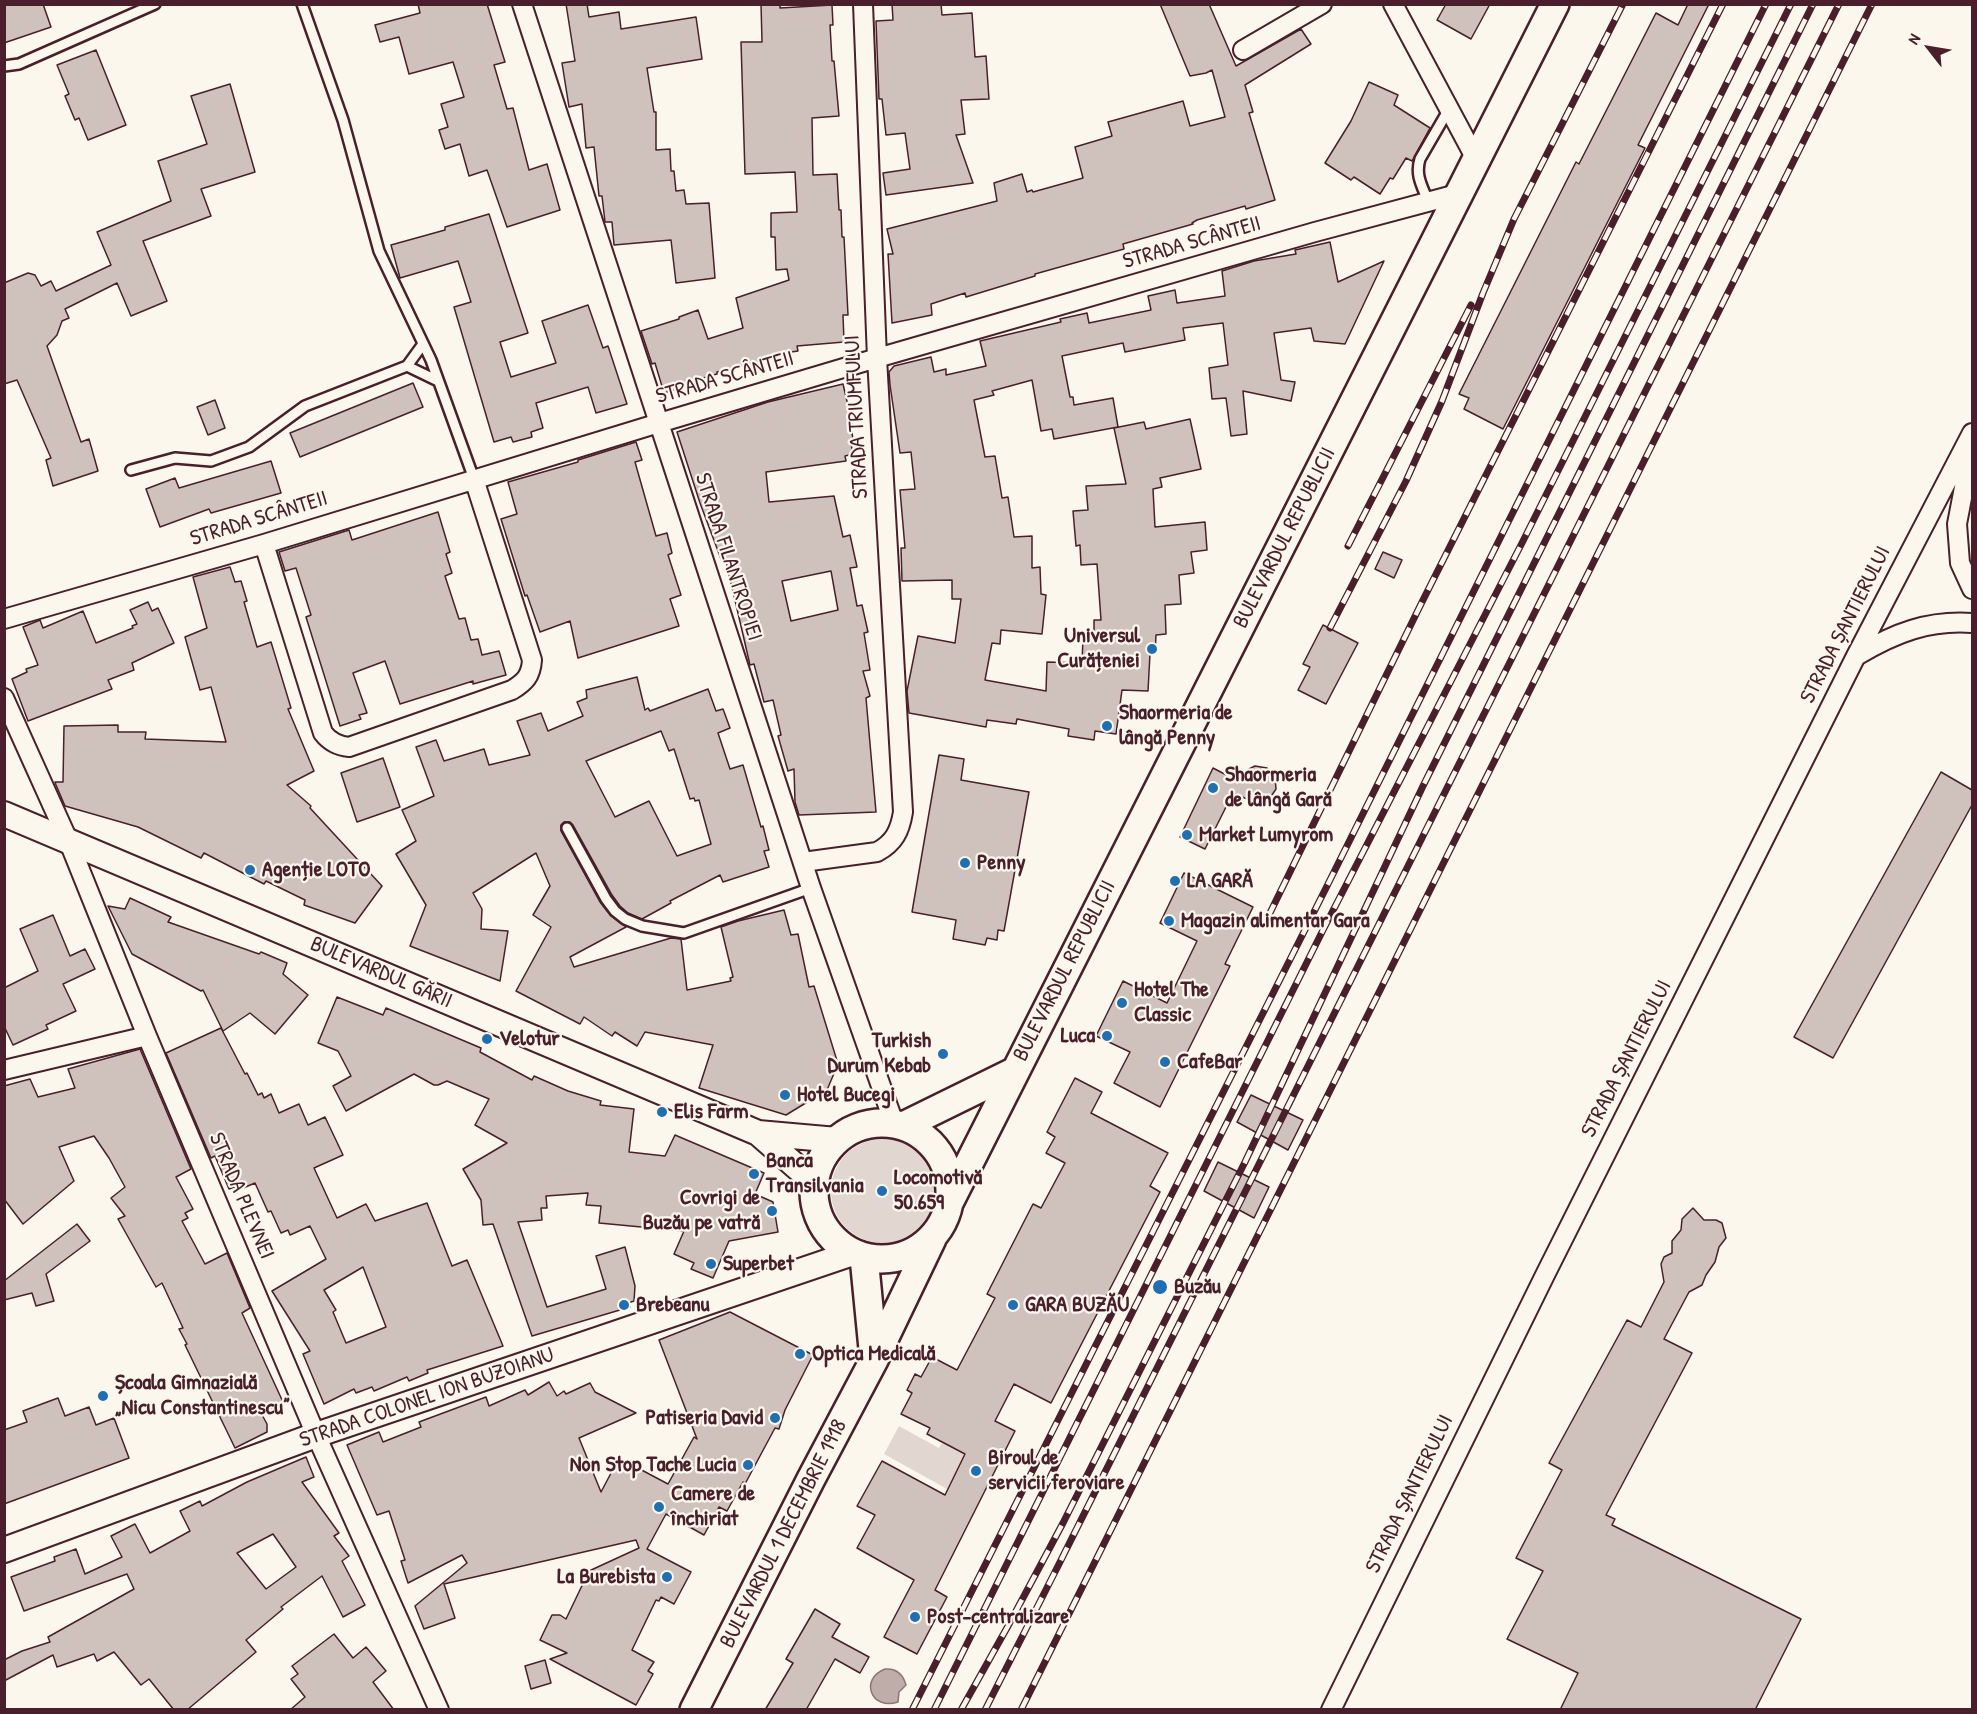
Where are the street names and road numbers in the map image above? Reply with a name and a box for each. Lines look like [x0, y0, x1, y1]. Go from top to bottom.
street label: STRADA SCÂNTEII [1120, 211, 1264, 275]
street label: STRADA TRIUMFULUI [840, 335, 874, 499]
street label: STRADA SCÂNTEII [653, 346, 797, 410]
street label: BULEVARDUL REPUBLICII [1228, 443, 1342, 633]
street label: STRADA FILANTROPIEI [688, 470, 768, 644]
street label: STRADA SCÂNTEII [187, 486, 331, 552]
street label: STRADA ȘANTIERULUI [1795, 542, 1897, 708]
street label: BULEVARDUL REPUBLICII [1008, 876, 1122, 1066]
street label: BULEVARDUL GĂRII [306, 931, 456, 1015]
street label: STRADA ȘANTIERULUI [1576, 976, 1678, 1142]
street label: STRADA PLEVNEI [203, 1129, 279, 1263]
street label: STRADA COLONEL ION BUZOIANU [296, 1342, 558, 1454]
street label: STRADA ȘANTIERULUI [1360, 1411, 1460, 1577]
street label: BULEVARDUL 1 DECEMBRIE 1918 [715, 1415, 853, 1653]

